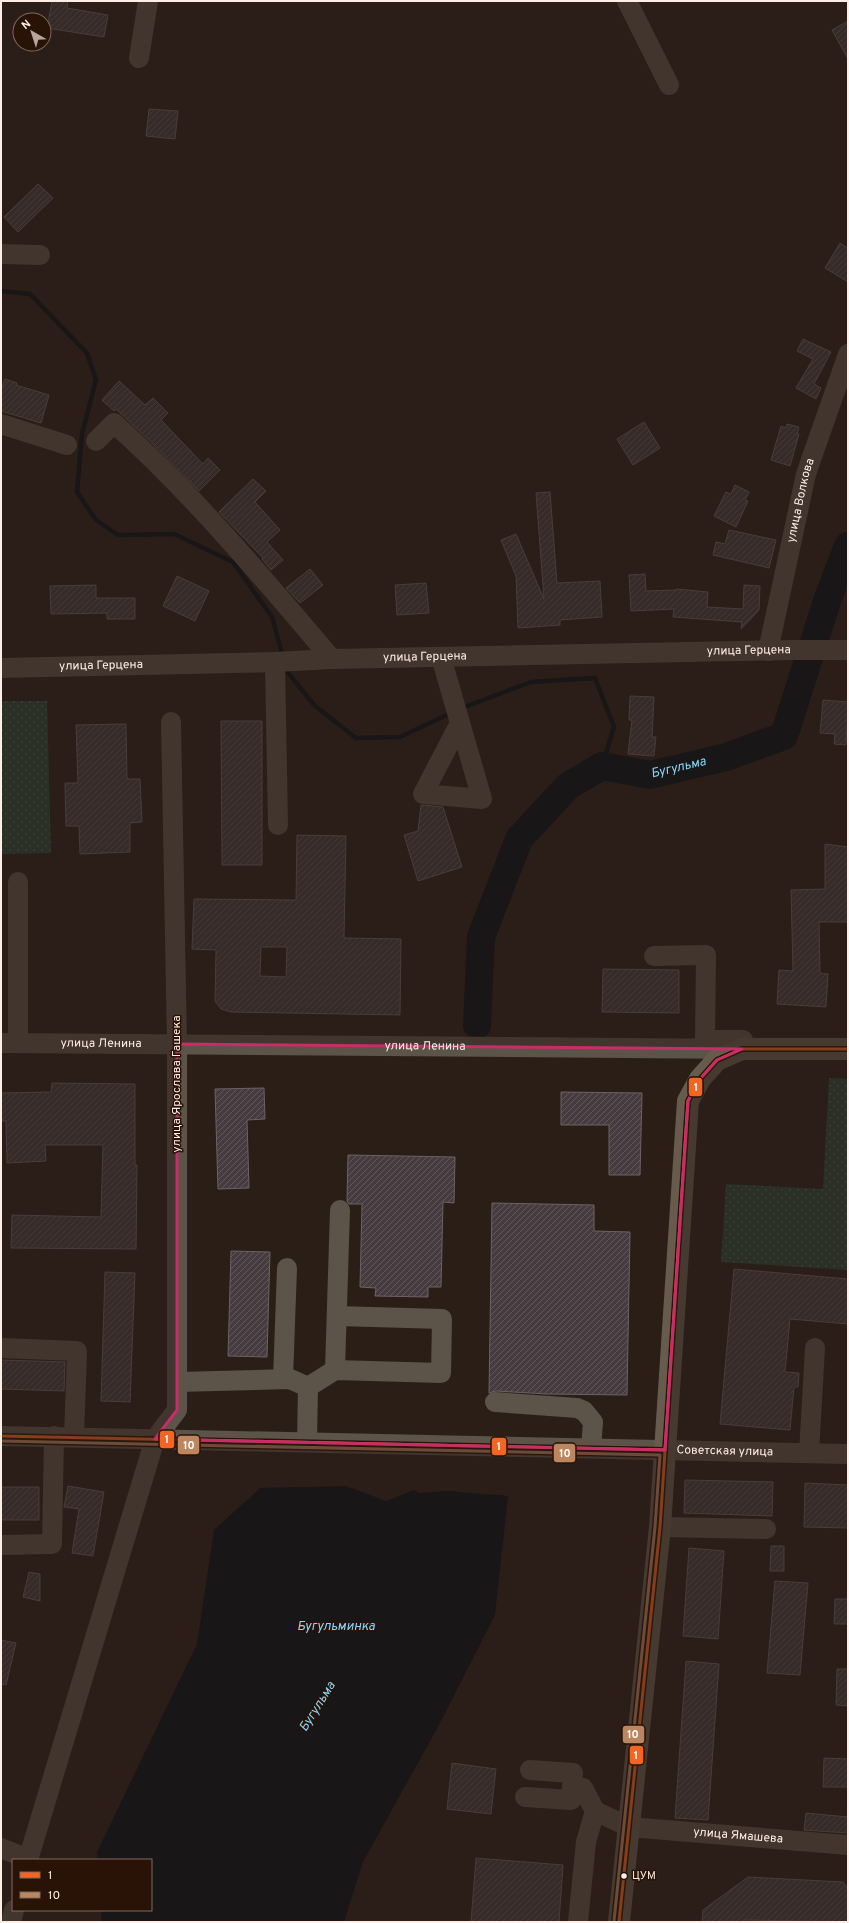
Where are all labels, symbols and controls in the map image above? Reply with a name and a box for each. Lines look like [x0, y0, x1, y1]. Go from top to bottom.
north arrow [12, 12, 52, 52]
text: N [19, 17, 34, 33]
street label: улица Волкова [783, 456, 819, 544]
street label: улица Герцена [707, 642, 791, 660]
street label: улица Герцена [383, 648, 467, 666]
street label: улица Герцена [59, 657, 143, 675]
water label: Бугульма [649, 754, 708, 782]
street label: улица Ярослава Гашека [169, 1015, 185, 1153]
street label: улица Ленина [60, 1035, 142, 1052]
street label: улица Ленина [384, 1038, 466, 1055]
line badge: 1 [688, 1077, 703, 1097]
text: 1 [694, 1081, 698, 1095]
line badge: 1 [159, 1430, 175, 1449]
text: 1 [165, 1433, 169, 1447]
line badge: 10 [177, 1435, 200, 1455]
line badge: 1 [491, 1437, 507, 1456]
text: 10 [183, 1439, 195, 1453]
text: 1 [497, 1440, 501, 1454]
street label: Советская улица [676, 1442, 773, 1460]
line badge: 10 [553, 1443, 576, 1463]
text: 10 [559, 1447, 571, 1461]
water label: Бугульминка [297, 1619, 375, 1635]
water label: Бугульма [296, 1679, 340, 1735]
line badge: 10 [622, 1725, 645, 1744]
text: 10 [627, 1728, 639, 1742]
line badge: 1 [629, 1745, 644, 1765]
text: 1 [634, 1749, 638, 1763]
street label: улица Ямашева [693, 1824, 784, 1848]
legend [12, 1859, 152, 1911]
text: 1 [48, 1868, 52, 1884]
place label: ЦУМ [632, 1869, 656, 1883]
marker: ЦУМ [619, 1871, 629, 1881]
text: 10 [48, 1888, 60, 1904]

